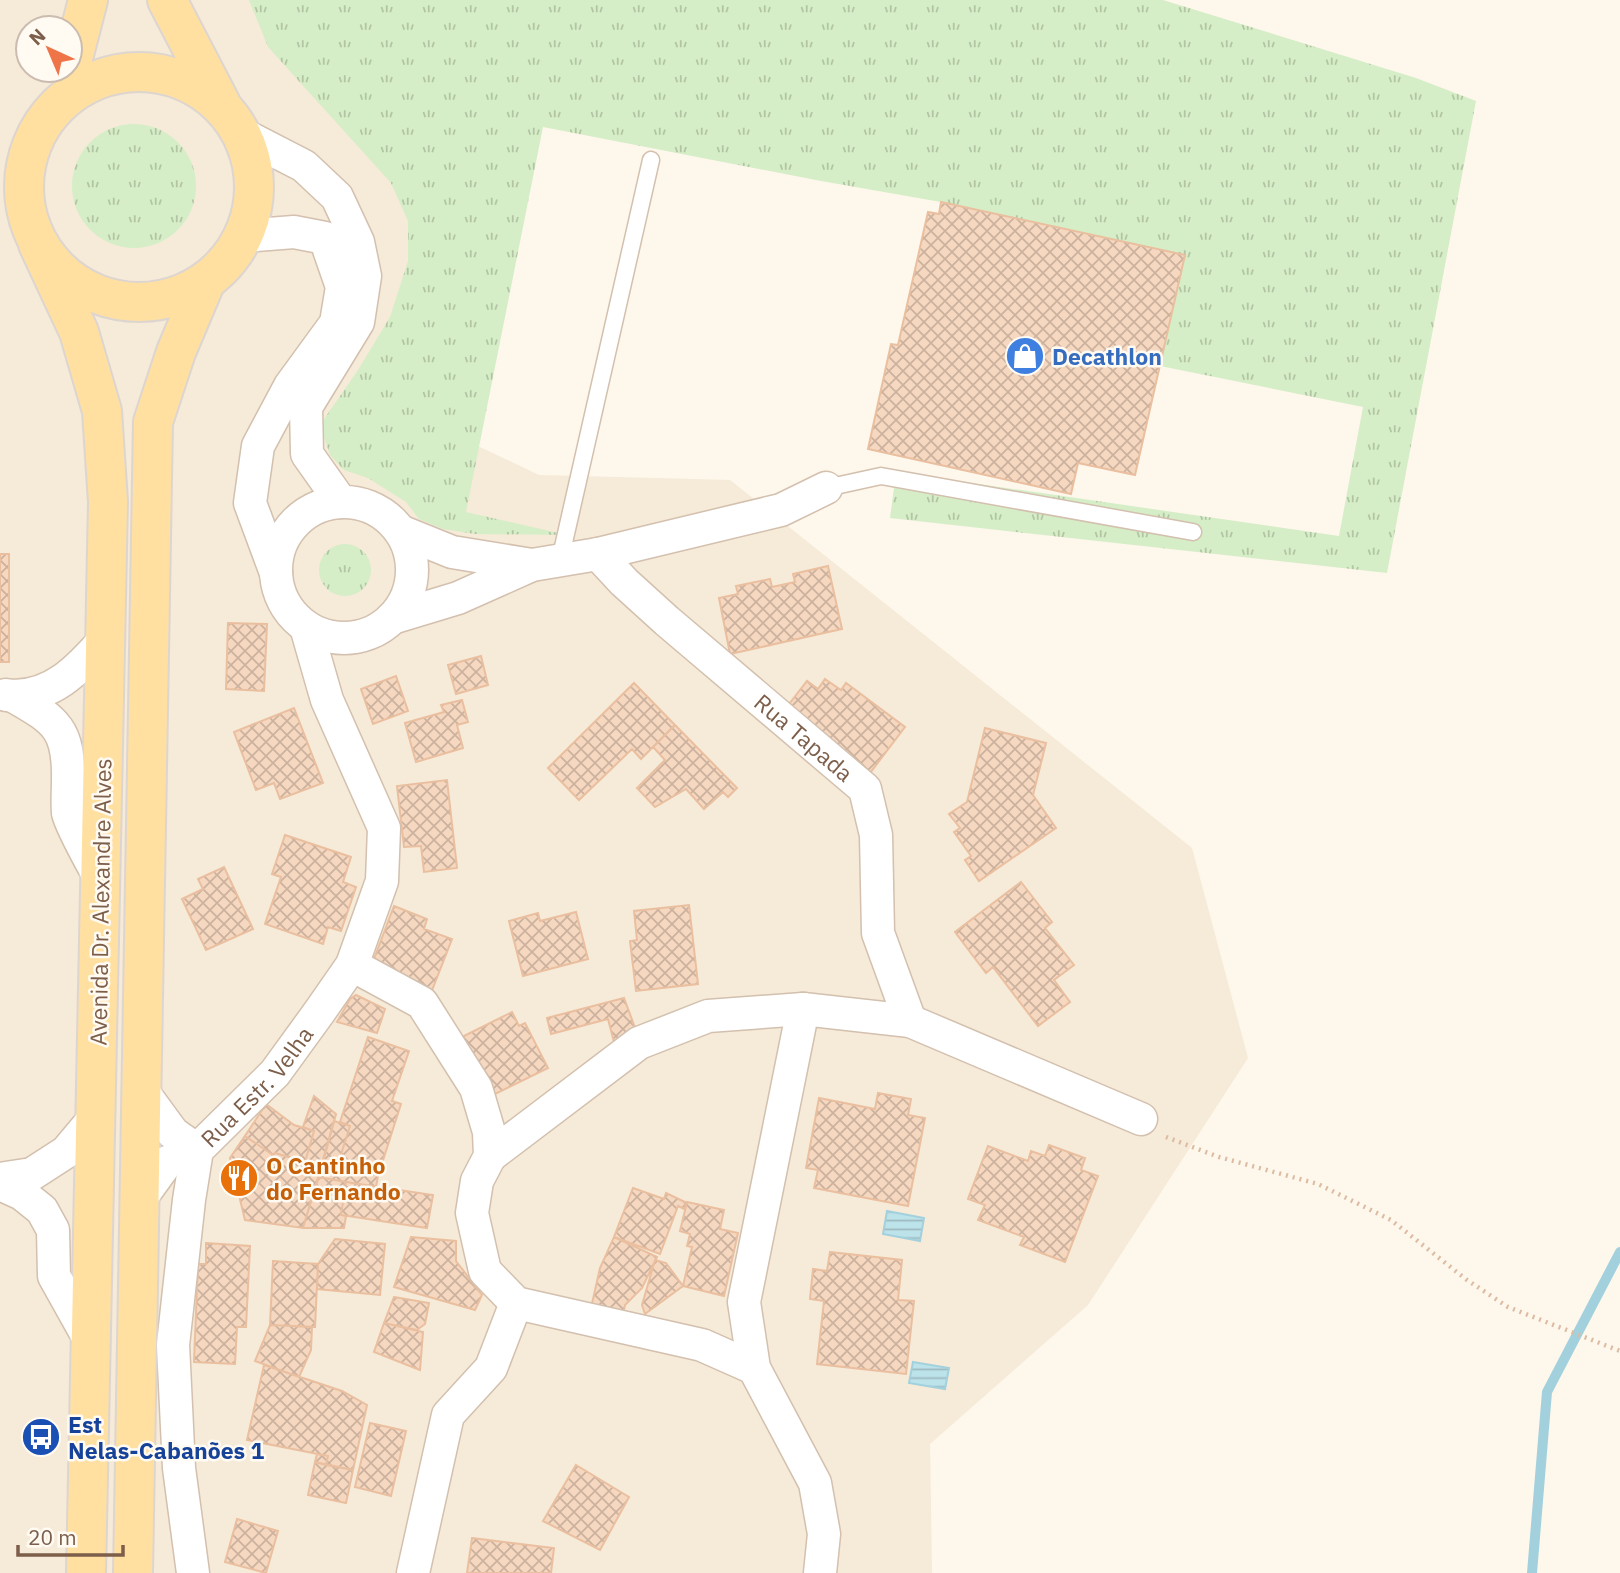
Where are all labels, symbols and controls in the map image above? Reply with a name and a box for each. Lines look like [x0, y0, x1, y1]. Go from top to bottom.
north arrow [14, 14, 84, 84]
text: N [24, 23, 50, 50]
shop icon: Decathlon [1004, 335, 1046, 377]
place label: Decathlon [1052, 341, 1162, 371]
street label: Rua Tapada [748, 687, 860, 788]
street label: Avenida Dr. Alexandre Alves [82, 758, 118, 1046]
street label: Rua Estr. Velha [194, 1020, 319, 1153]
place label: O Cantinho do Fernando [266, 1150, 401, 1206]
restaurant icon: O Cantinho do Fernando [218, 1157, 260, 1199]
place label: Est Nelas-Cabanões 1 [68, 1409, 265, 1465]
bus stop icon: Est Nelas-Cabanões 1 [20, 1416, 62, 1458]
scale bar [18, 1514, 122, 1558]
text: 20 m [28, 1523, 77, 1551]

